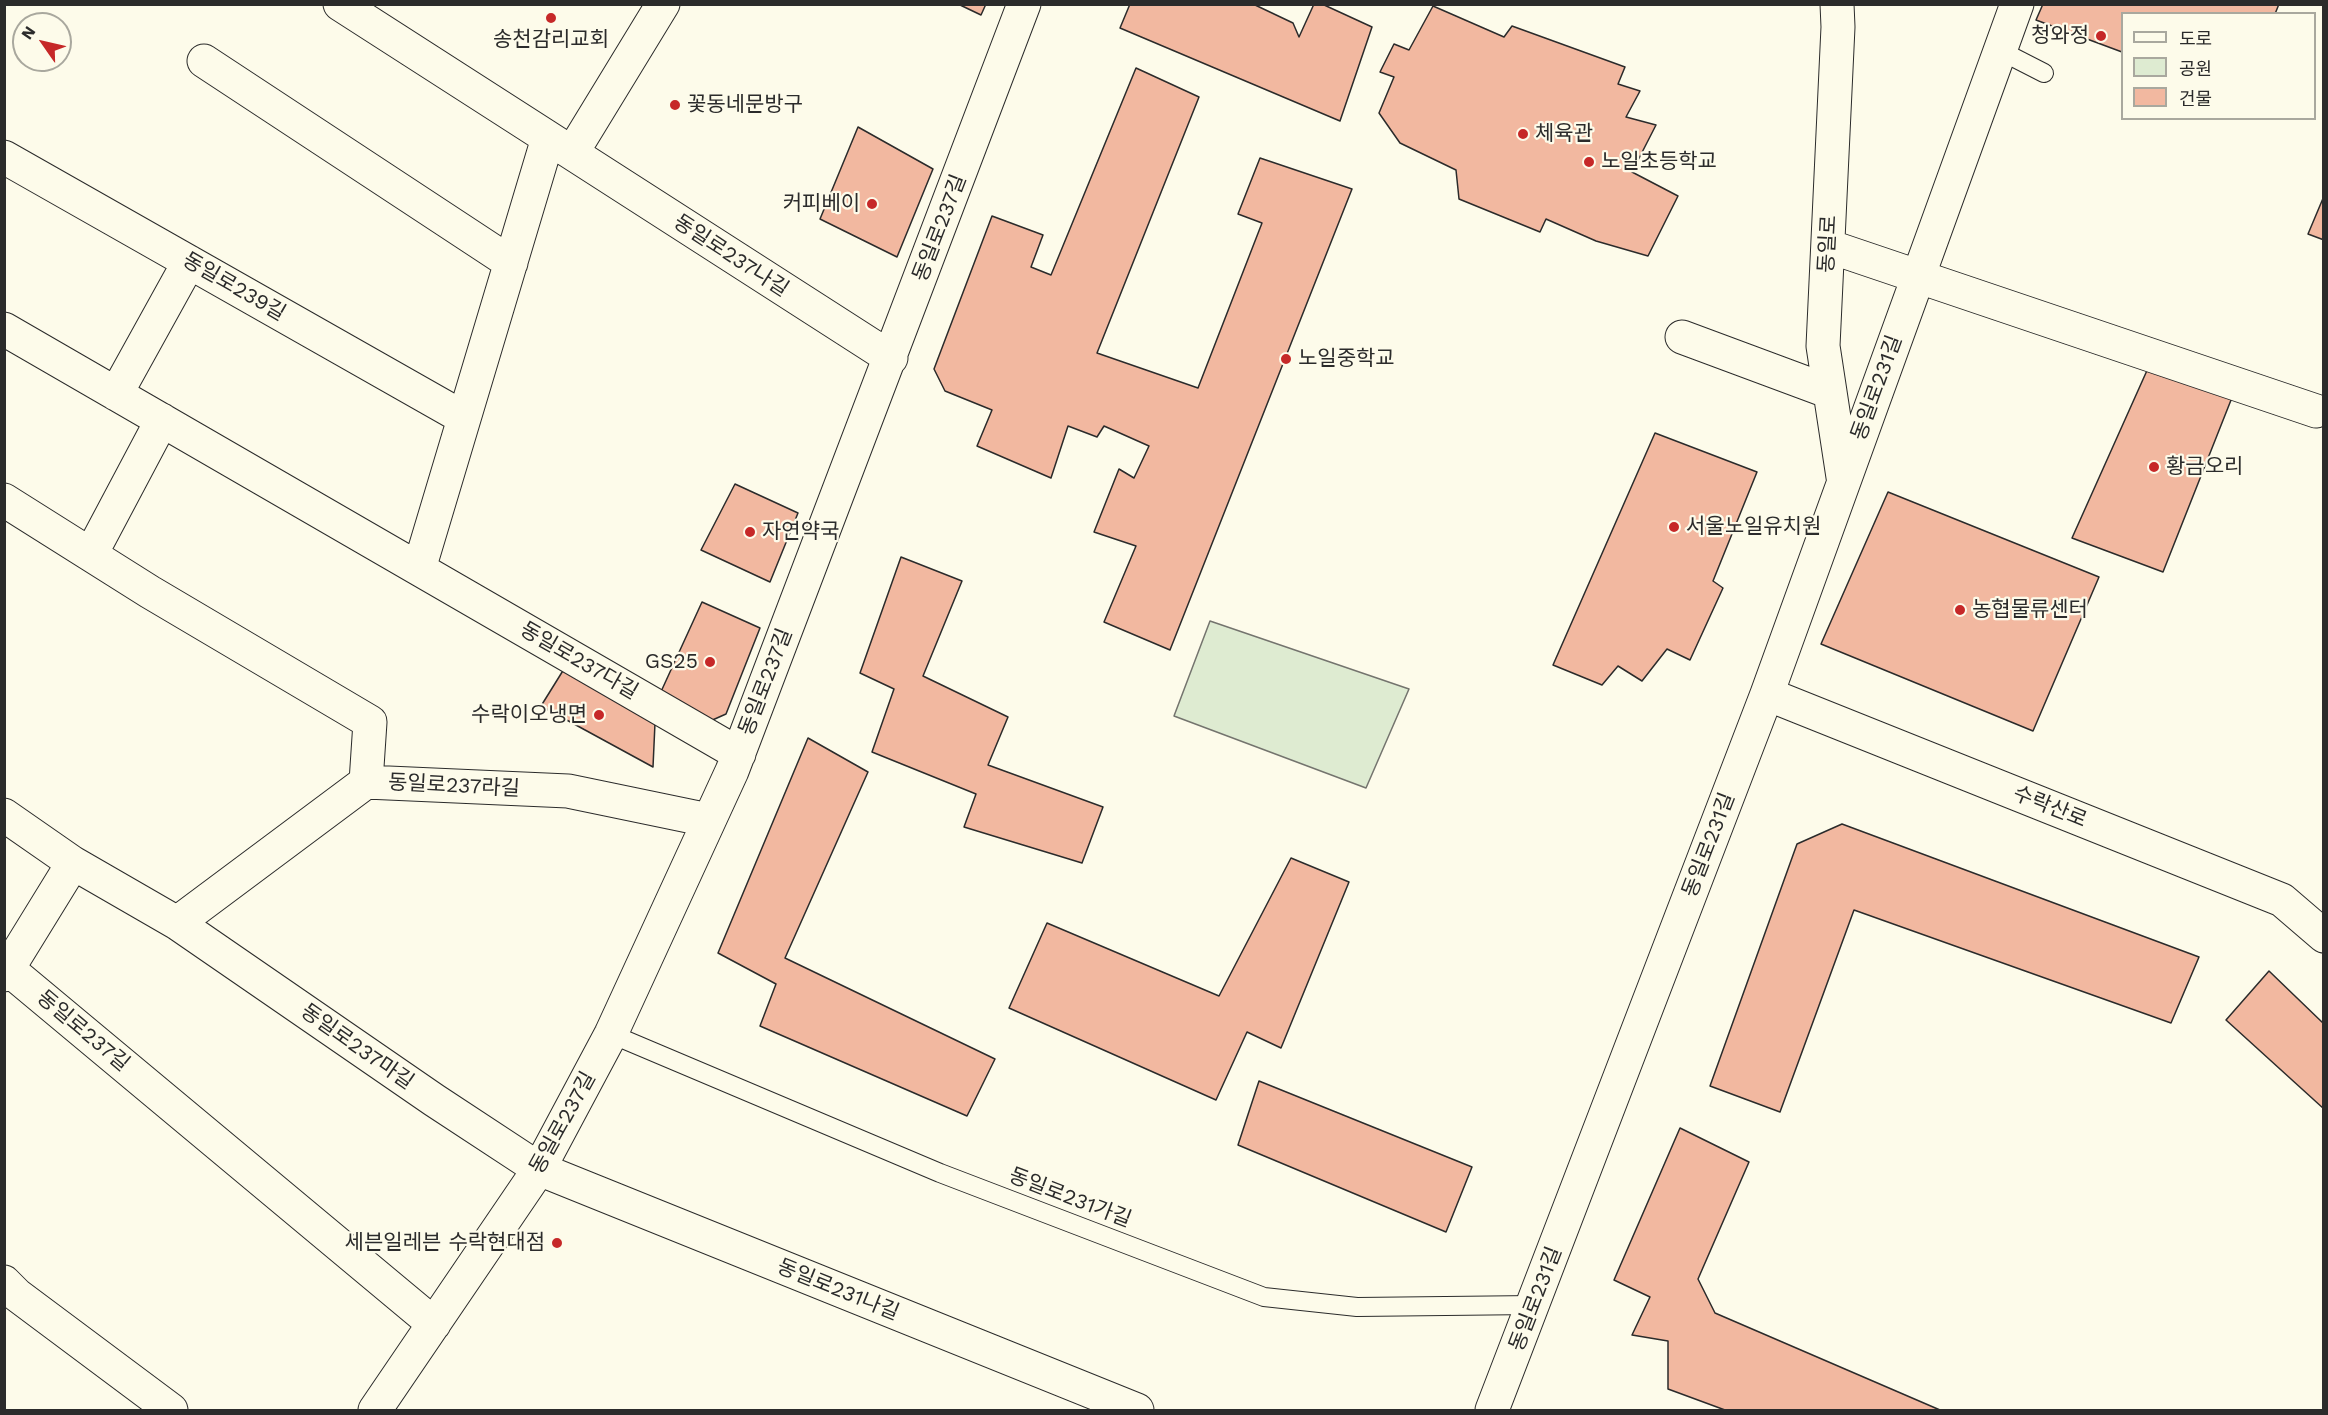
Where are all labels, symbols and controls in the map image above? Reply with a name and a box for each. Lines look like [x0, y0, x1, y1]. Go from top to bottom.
marker: 송천감리교회 [544, 11, 558, 25]
north arrow [12, 12, 72, 72]
legend [2121, 12, 2316, 120]
text: N [17, 23, 40, 43]
place label: 청와정 [2031, 23, 2089, 49]
place label: 송천감리교회 [493, 27, 609, 53]
text: 도로 [2179, 28, 2212, 49]
marker: 청와정 [2094, 29, 2108, 43]
text: 공원 [2179, 58, 2212, 79]
text: 건물 [2179, 88, 2212, 109]
place label: 꽃동네문방구 [687, 92, 803, 118]
marker: 꽃동네문방구 [668, 98, 682, 112]
place label: 체육관 [1535, 121, 1593, 147]
marker: 체육관 [1516, 127, 1530, 141]
place label: 노일초등학교 [1601, 149, 1717, 175]
marker: 노일초등학교 [1582, 155, 1596, 169]
street label: 동일로237길 [908, 171, 972, 285]
place label: 커피베이 [783, 191, 860, 217]
marker: 커피베이 [865, 197, 879, 211]
street label: 동일로237나길 [669, 209, 793, 303]
street label: 동일로 [1814, 214, 1842, 274]
street label: 동일로239길 [178, 247, 290, 327]
street label: 동일로231길 [1846, 332, 1908, 444]
place label: 노일중학교 [1298, 346, 1395, 372]
marker: 노일중학교 [1279, 352, 1293, 366]
place label: 황금오리 [2166, 454, 2243, 480]
marker: 황금오리 [2147, 460, 2161, 474]
place label: 서울노일유치원 [1686, 514, 1821, 540]
place label: 자연약국 [762, 519, 839, 545]
marker: 서울노일유치원 [1667, 520, 1681, 534]
marker: 자연약국 [743, 525, 757, 539]
place label: 농협물류센터 [1972, 597, 2088, 623]
marker: 농협물류센터 [1953, 603, 1967, 617]
street label: 동일로237다길 [516, 617, 642, 705]
street label: 동일로237길 [734, 625, 798, 739]
place label: GS25 [645, 649, 698, 675]
marker: GS25 [703, 655, 717, 669]
place label: 수락이오냉면 [471, 702, 587, 728]
marker: 수락이오냉면 [592, 708, 606, 722]
street label: 동일로237라길 [387, 770, 521, 802]
street label: 수락산로 [2009, 781, 2091, 833]
street label: 동일로231길 [1678, 789, 1740, 901]
street label: 동일로237길 [32, 985, 134, 1077]
street label: 동일로237마길 [296, 999, 418, 1095]
street label: 동일로237길 [525, 1068, 601, 1178]
street label: 동일로231가길 [1005, 1163, 1135, 1233]
place label: 세븐일레븐 수락현대점 [345, 1230, 545, 1256]
marker: 세븐일레븐 수락현대점 [550, 1236, 564, 1250]
street label: 동일로231길 [1505, 1243, 1567, 1355]
street label: 동일로231나길 [773, 1254, 903, 1326]

